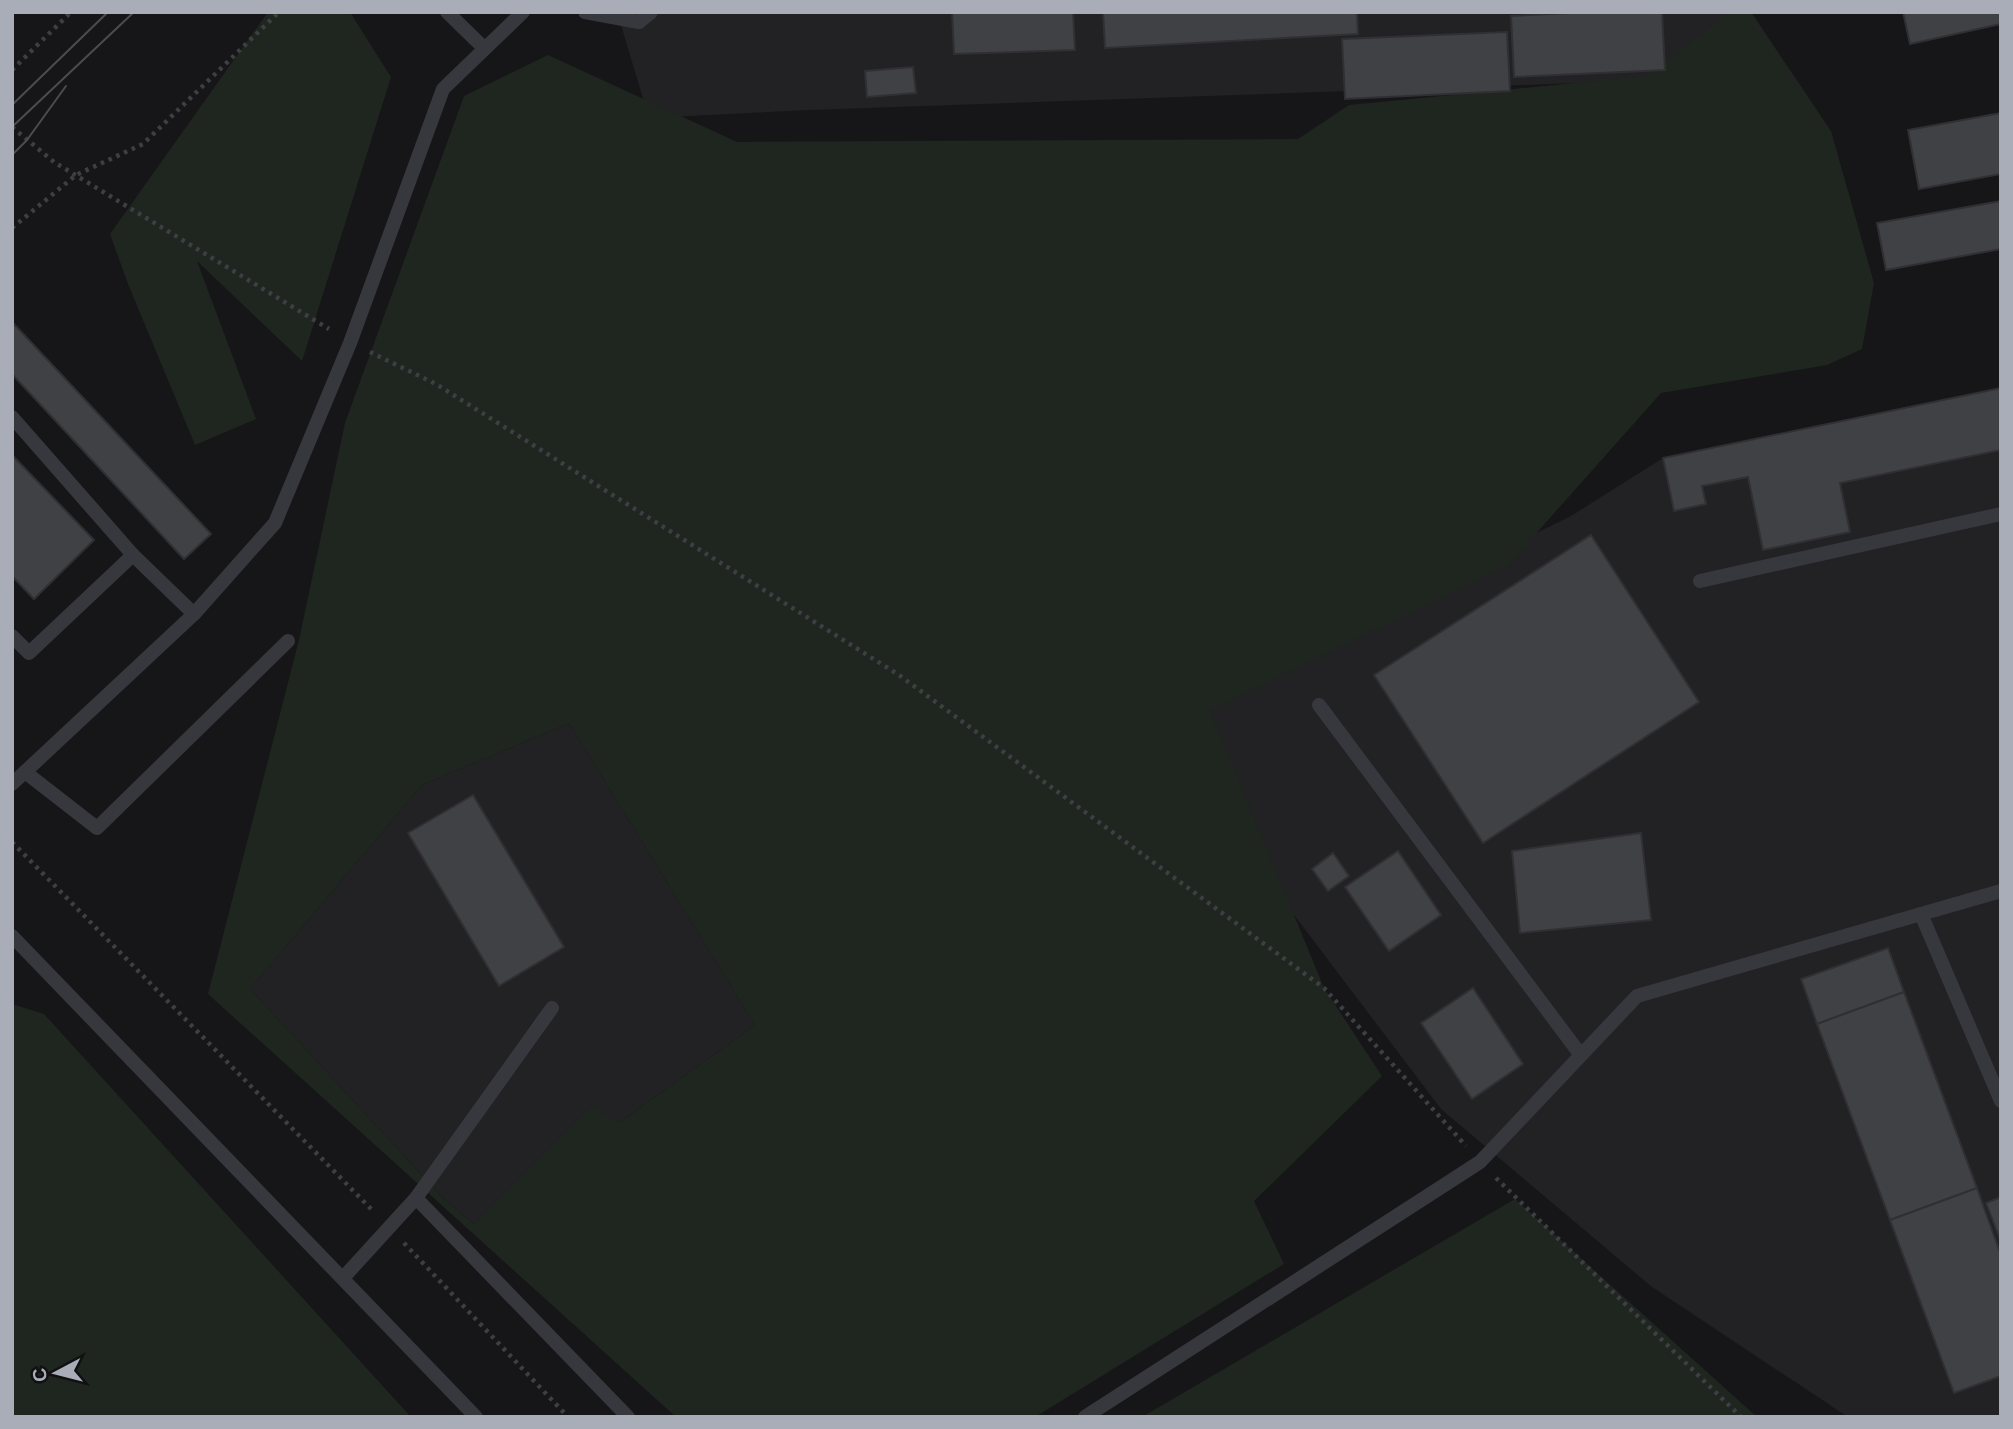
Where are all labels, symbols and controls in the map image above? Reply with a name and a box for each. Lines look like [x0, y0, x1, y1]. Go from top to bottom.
north arrow [21, 1338, 91, 1408]
text: С [28, 1367, 51, 1383]

